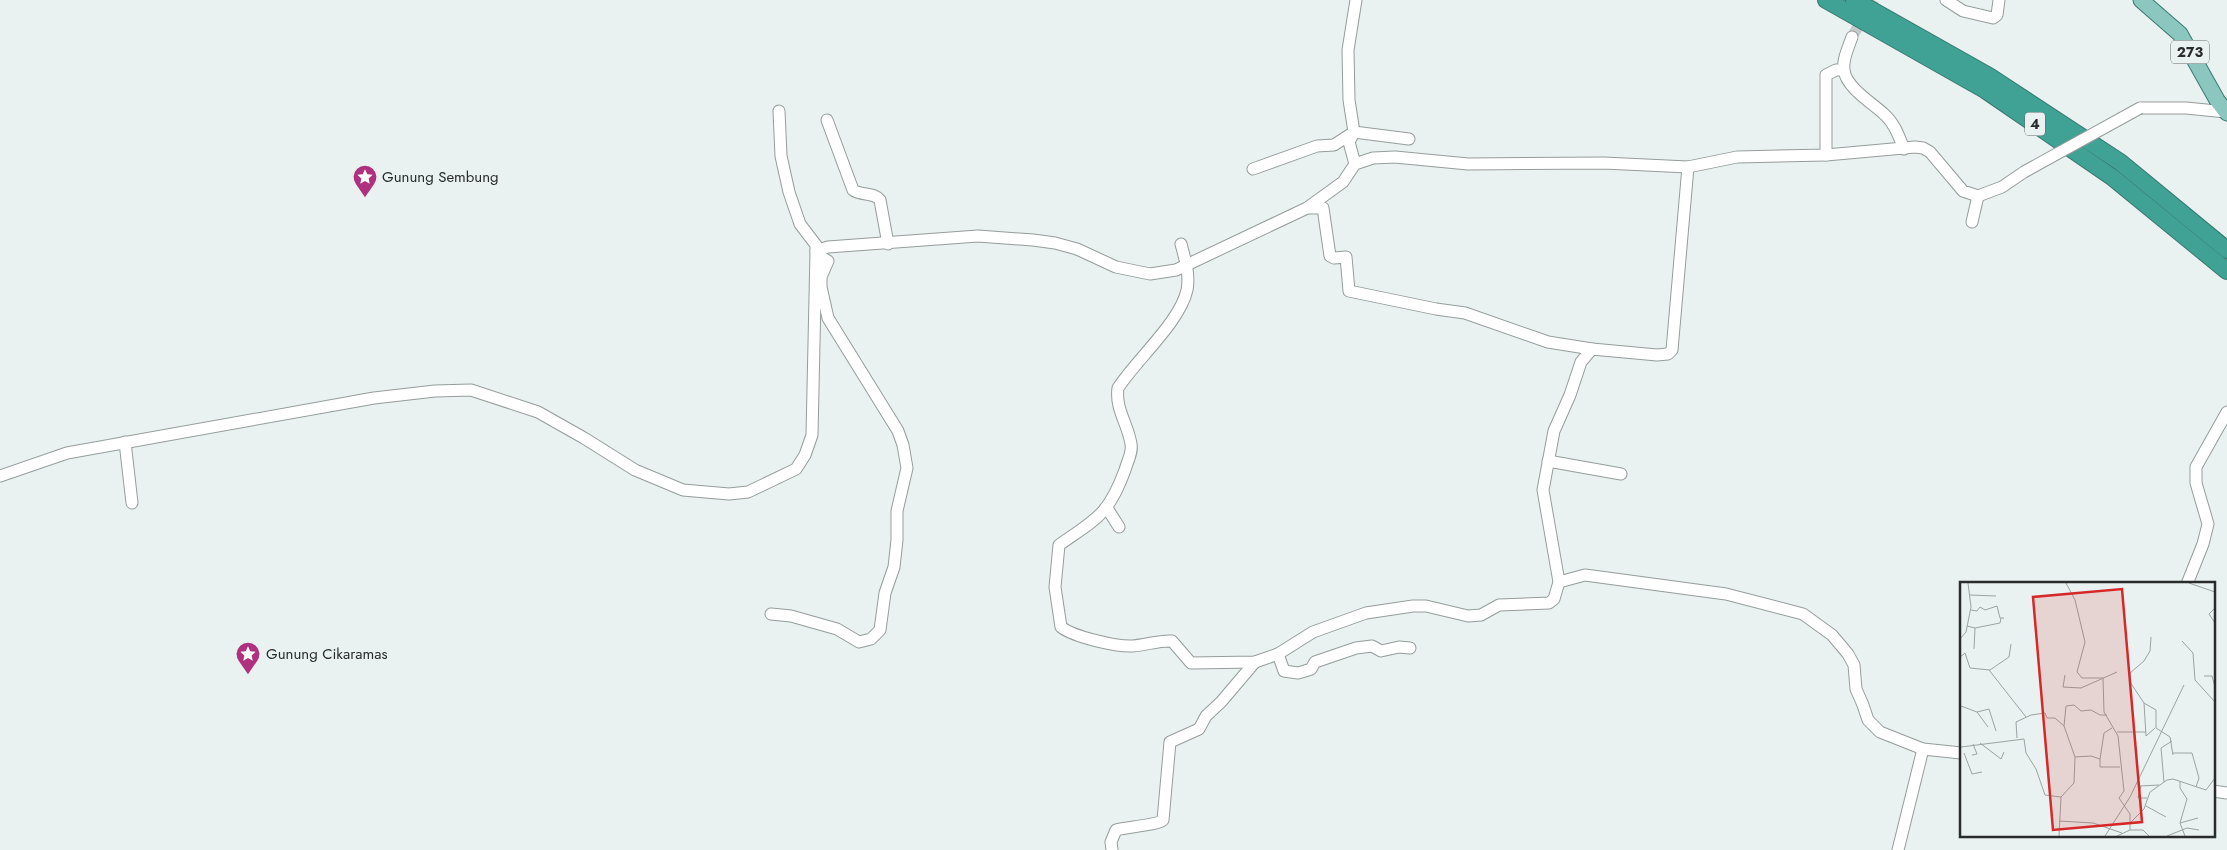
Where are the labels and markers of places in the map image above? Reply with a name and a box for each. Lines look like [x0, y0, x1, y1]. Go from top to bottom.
place icon: Gunung Sembung [352, 164, 378, 198]
place label: Gunung Sembung [382, 166, 499, 188]
place icon: Gunung Cikaramas [235, 641, 261, 675]
place label: Gunung Cikaramas [266, 643, 388, 665]

